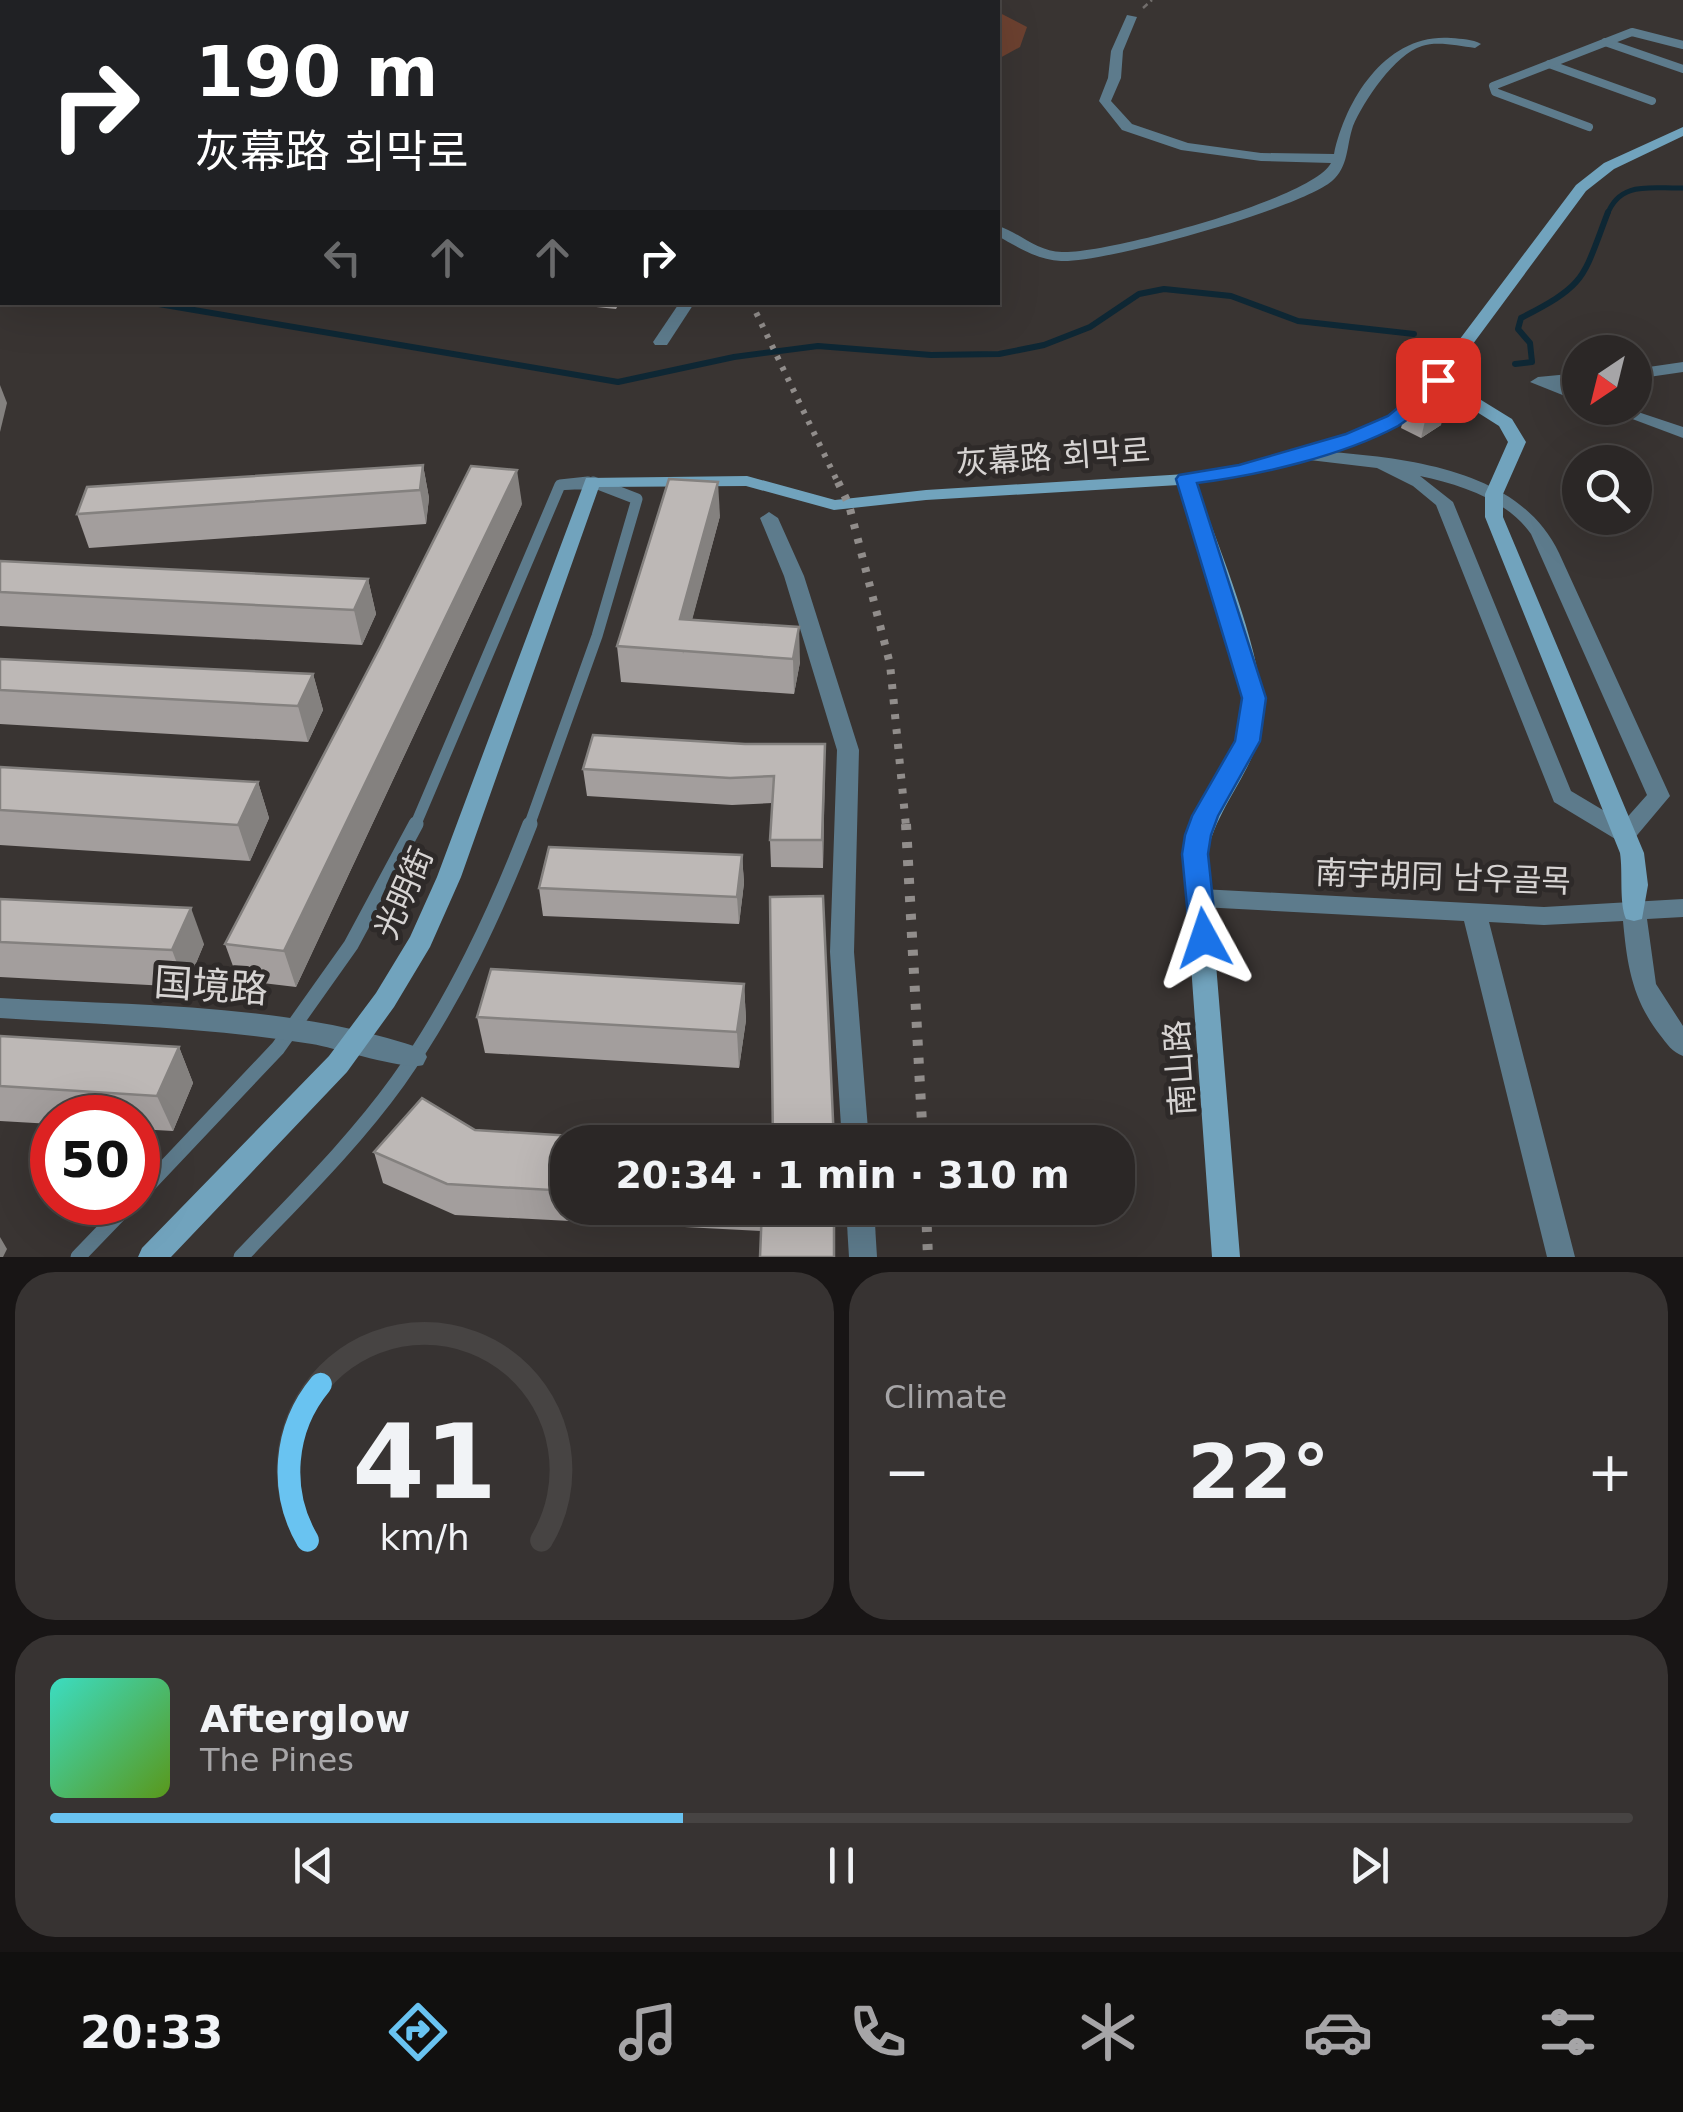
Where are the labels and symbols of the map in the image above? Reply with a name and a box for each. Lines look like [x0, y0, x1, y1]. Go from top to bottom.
north arrow [1562, 335, 1652, 425]
pin [1396, 338, 1481, 423]
street label: 灰幕路 회막로 [955, 431, 1151, 483]
street label: 光明街 [367, 841, 441, 945]
street label: 南宇胡同 남우골목 [1314, 854, 1572, 900]
position arrow [1152, 886, 1256, 990]
street label: 国境路 [153, 960, 269, 1012]
street label: 南山路 [1158, 1019, 1202, 1117]
speed limit sign: 50 [30, 1095, 160, 1225]

